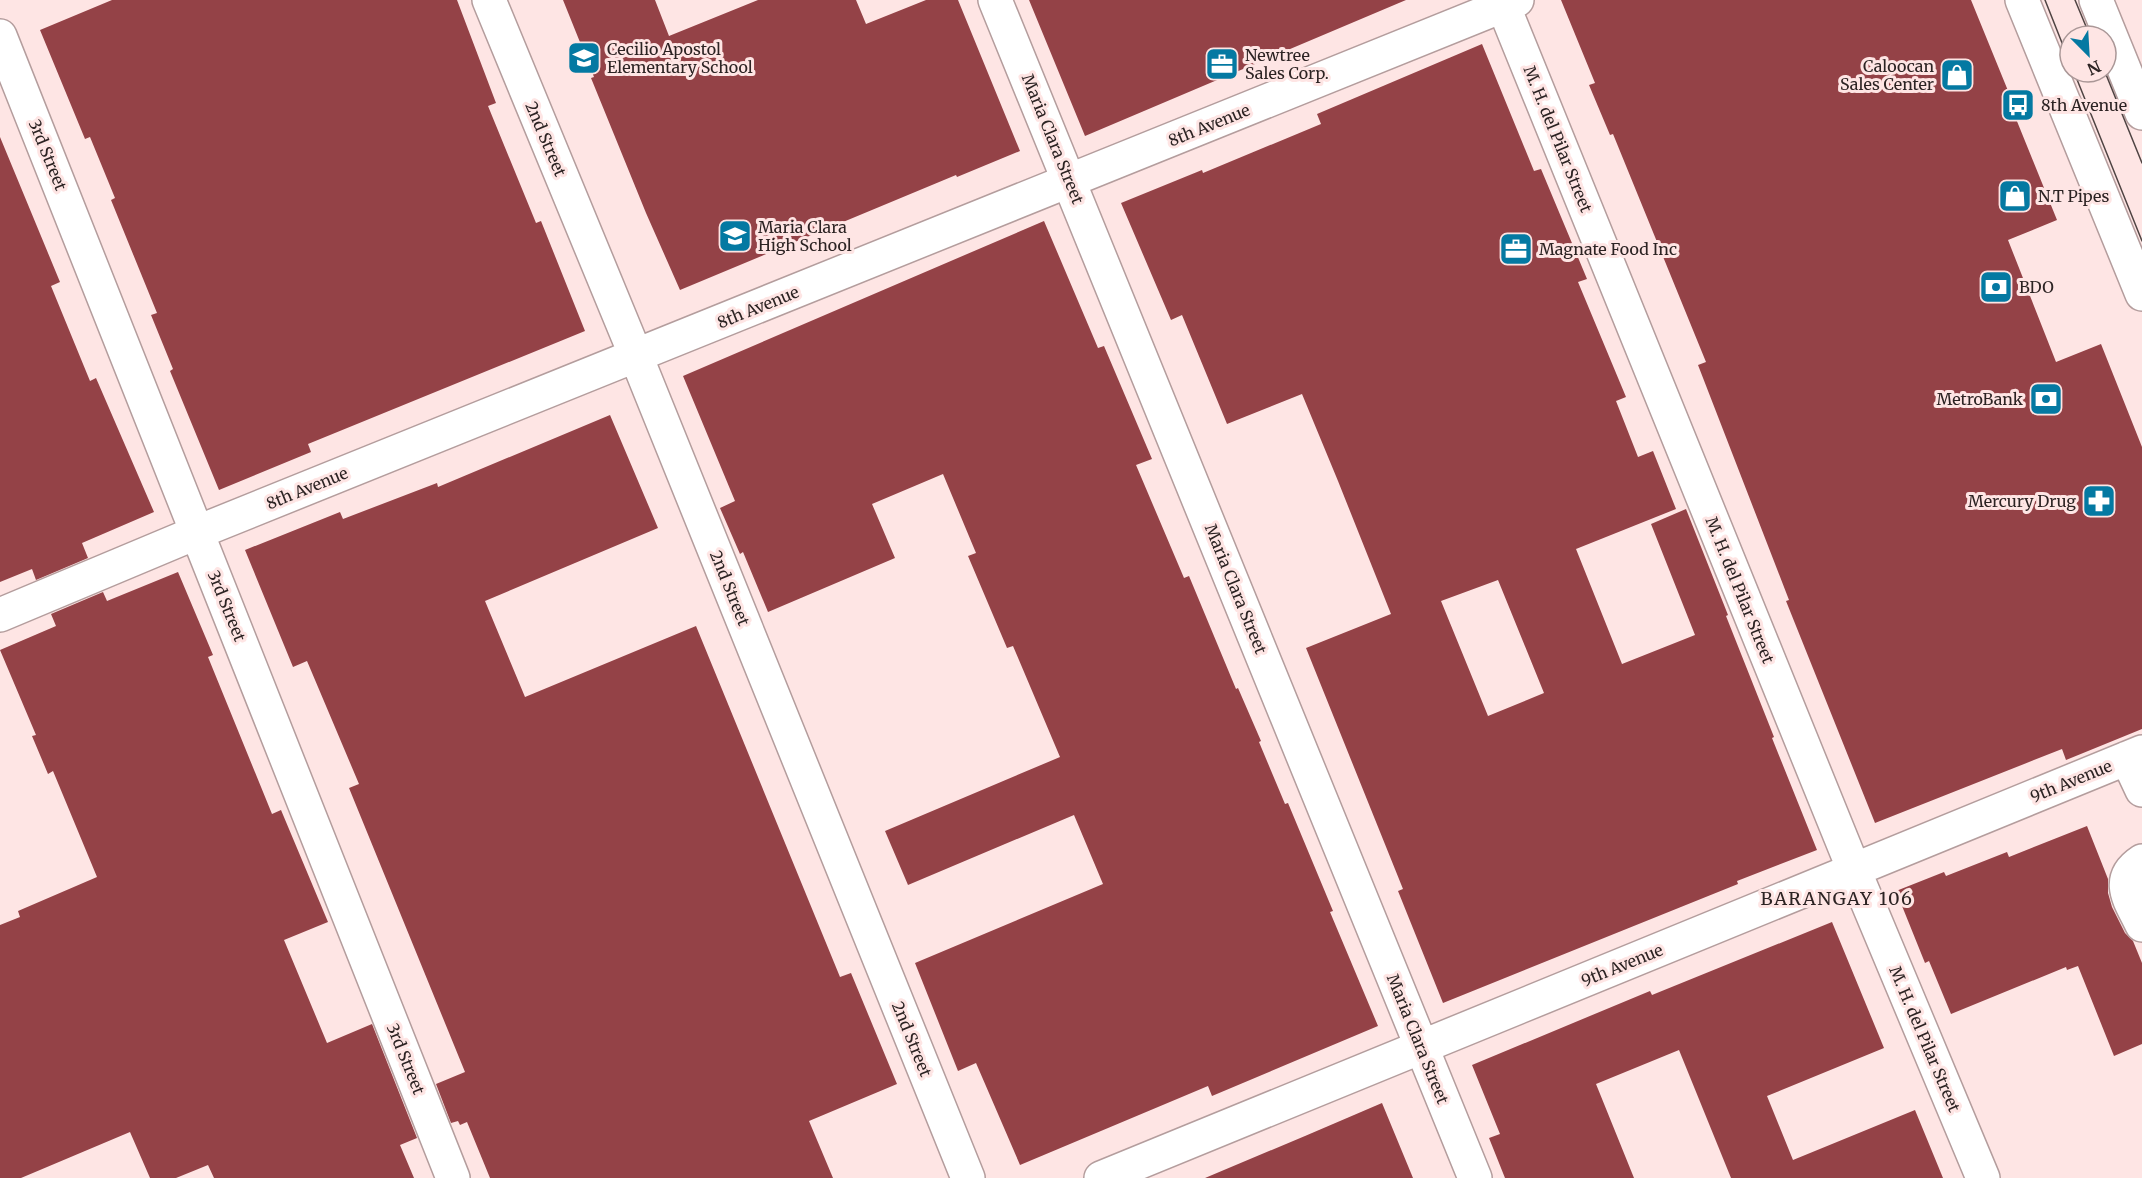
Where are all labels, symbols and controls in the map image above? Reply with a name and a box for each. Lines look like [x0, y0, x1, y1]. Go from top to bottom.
north arrow [2058, 24, 2118, 84]
place label: Cecilio Apostol Elementary School [607, 39, 753, 77]
school or university icon: Cecilio Apostol Elementary School [566, 40, 602, 76]
place label: Newtree Sales Corp. [1245, 45, 1329, 83]
office icon: Newtree Sales Corp. [1204, 46, 1240, 82]
place label: Caloocan Sales Center [1840, 56, 1934, 94]
text: N [2084, 56, 2104, 80]
shop icon: Caloocan Sales Center [1939, 57, 1975, 93]
street label: M. H. del Pilar Street [1519, 63, 1597, 216]
street label: Maria Clara Street [1018, 71, 1088, 208]
bus stop icon: 8th Avenue [2000, 87, 2036, 123]
place label: 8th Avenue [2041, 95, 2127, 115]
street label: 2nd Street [521, 99, 571, 180]
street label: 8th Avenue [1165, 100, 1253, 150]
street label: 3rd Street [25, 117, 72, 194]
shop icon: N.T Pipes [1997, 178, 2033, 214]
place label: N.T Pipes [2038, 186, 2110, 206]
place label: Maria Clara High School [758, 217, 852, 255]
school or university icon: Maria Clara High School [717, 218, 753, 254]
office icon: Magnate Food Inc [1498, 231, 1534, 267]
place label: Magnate Food Inc [1539, 239, 1677, 259]
bank icon: BDO [1978, 269, 2014, 305]
place label: BDO [2019, 277, 2054, 297]
street label: 8th Avenue [714, 282, 802, 332]
bank icon: MetroBank [2028, 381, 2064, 417]
place label: MetroBank [1936, 389, 2024, 409]
street label: 8th Avenue [263, 463, 351, 513]
pharmacy icon: Mercury Drug [2081, 483, 2117, 519]
place label: Mercury Drug [1968, 491, 2076, 511]
street label: M. H. del Pilar Street [1701, 514, 1779, 667]
street label: Maria Clara Street [1201, 521, 1271, 658]
street label: 2nd Street [706, 548, 754, 629]
street label: 3rd Street [204, 568, 251, 645]
street label: 9th Avenue [2027, 756, 2115, 806]
district label: BARANGAY 106 [1761, 887, 1913, 910]
street label: 9th Avenue [1578, 940, 1666, 990]
street label: M. H. del Pilar Street [1885, 963, 1965, 1116]
street label: Maria Clara Street [1383, 971, 1453, 1108]
street label: 2nd Street [888, 999, 936, 1080]
street label: 3rd Street [383, 1021, 430, 1098]

